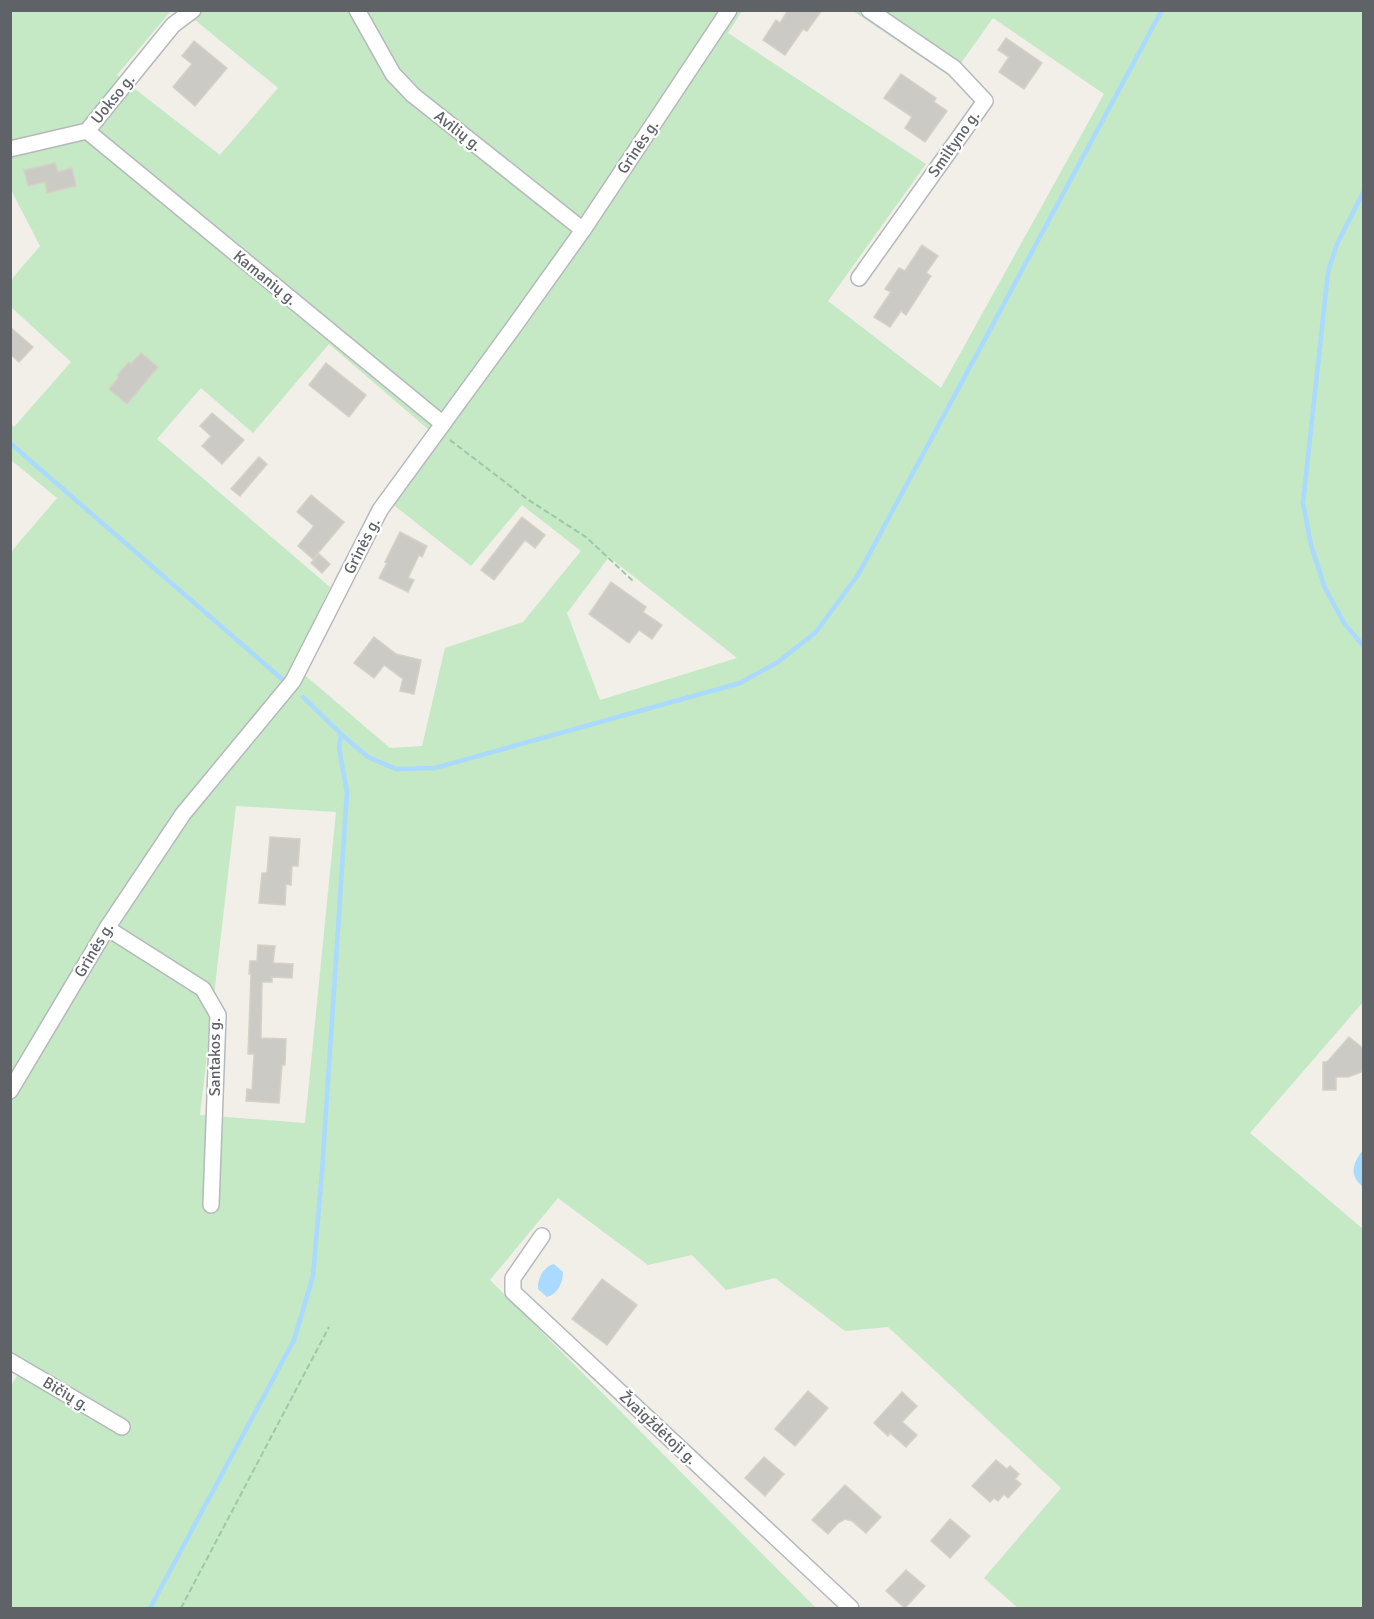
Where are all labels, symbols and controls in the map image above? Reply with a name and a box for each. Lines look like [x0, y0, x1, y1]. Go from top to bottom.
street label: Uokso g. [87, 70, 139, 128]
street label: Avilių g. [430, 106, 486, 156]
street label: Smiltyno g. [924, 107, 984, 181]
street label: Grinės g. [613, 116, 663, 178]
street label: Kamanių g. [229, 246, 301, 310]
street label: Grinės g. [339, 514, 385, 578]
street label: Grinės g. [70, 919, 118, 981]
street label: Santakos g. [205, 1018, 225, 1096]
street label: Bičių g. [39, 1372, 93, 1416]
street label: Žvaigždėtoji g. [615, 1387, 701, 1469]

